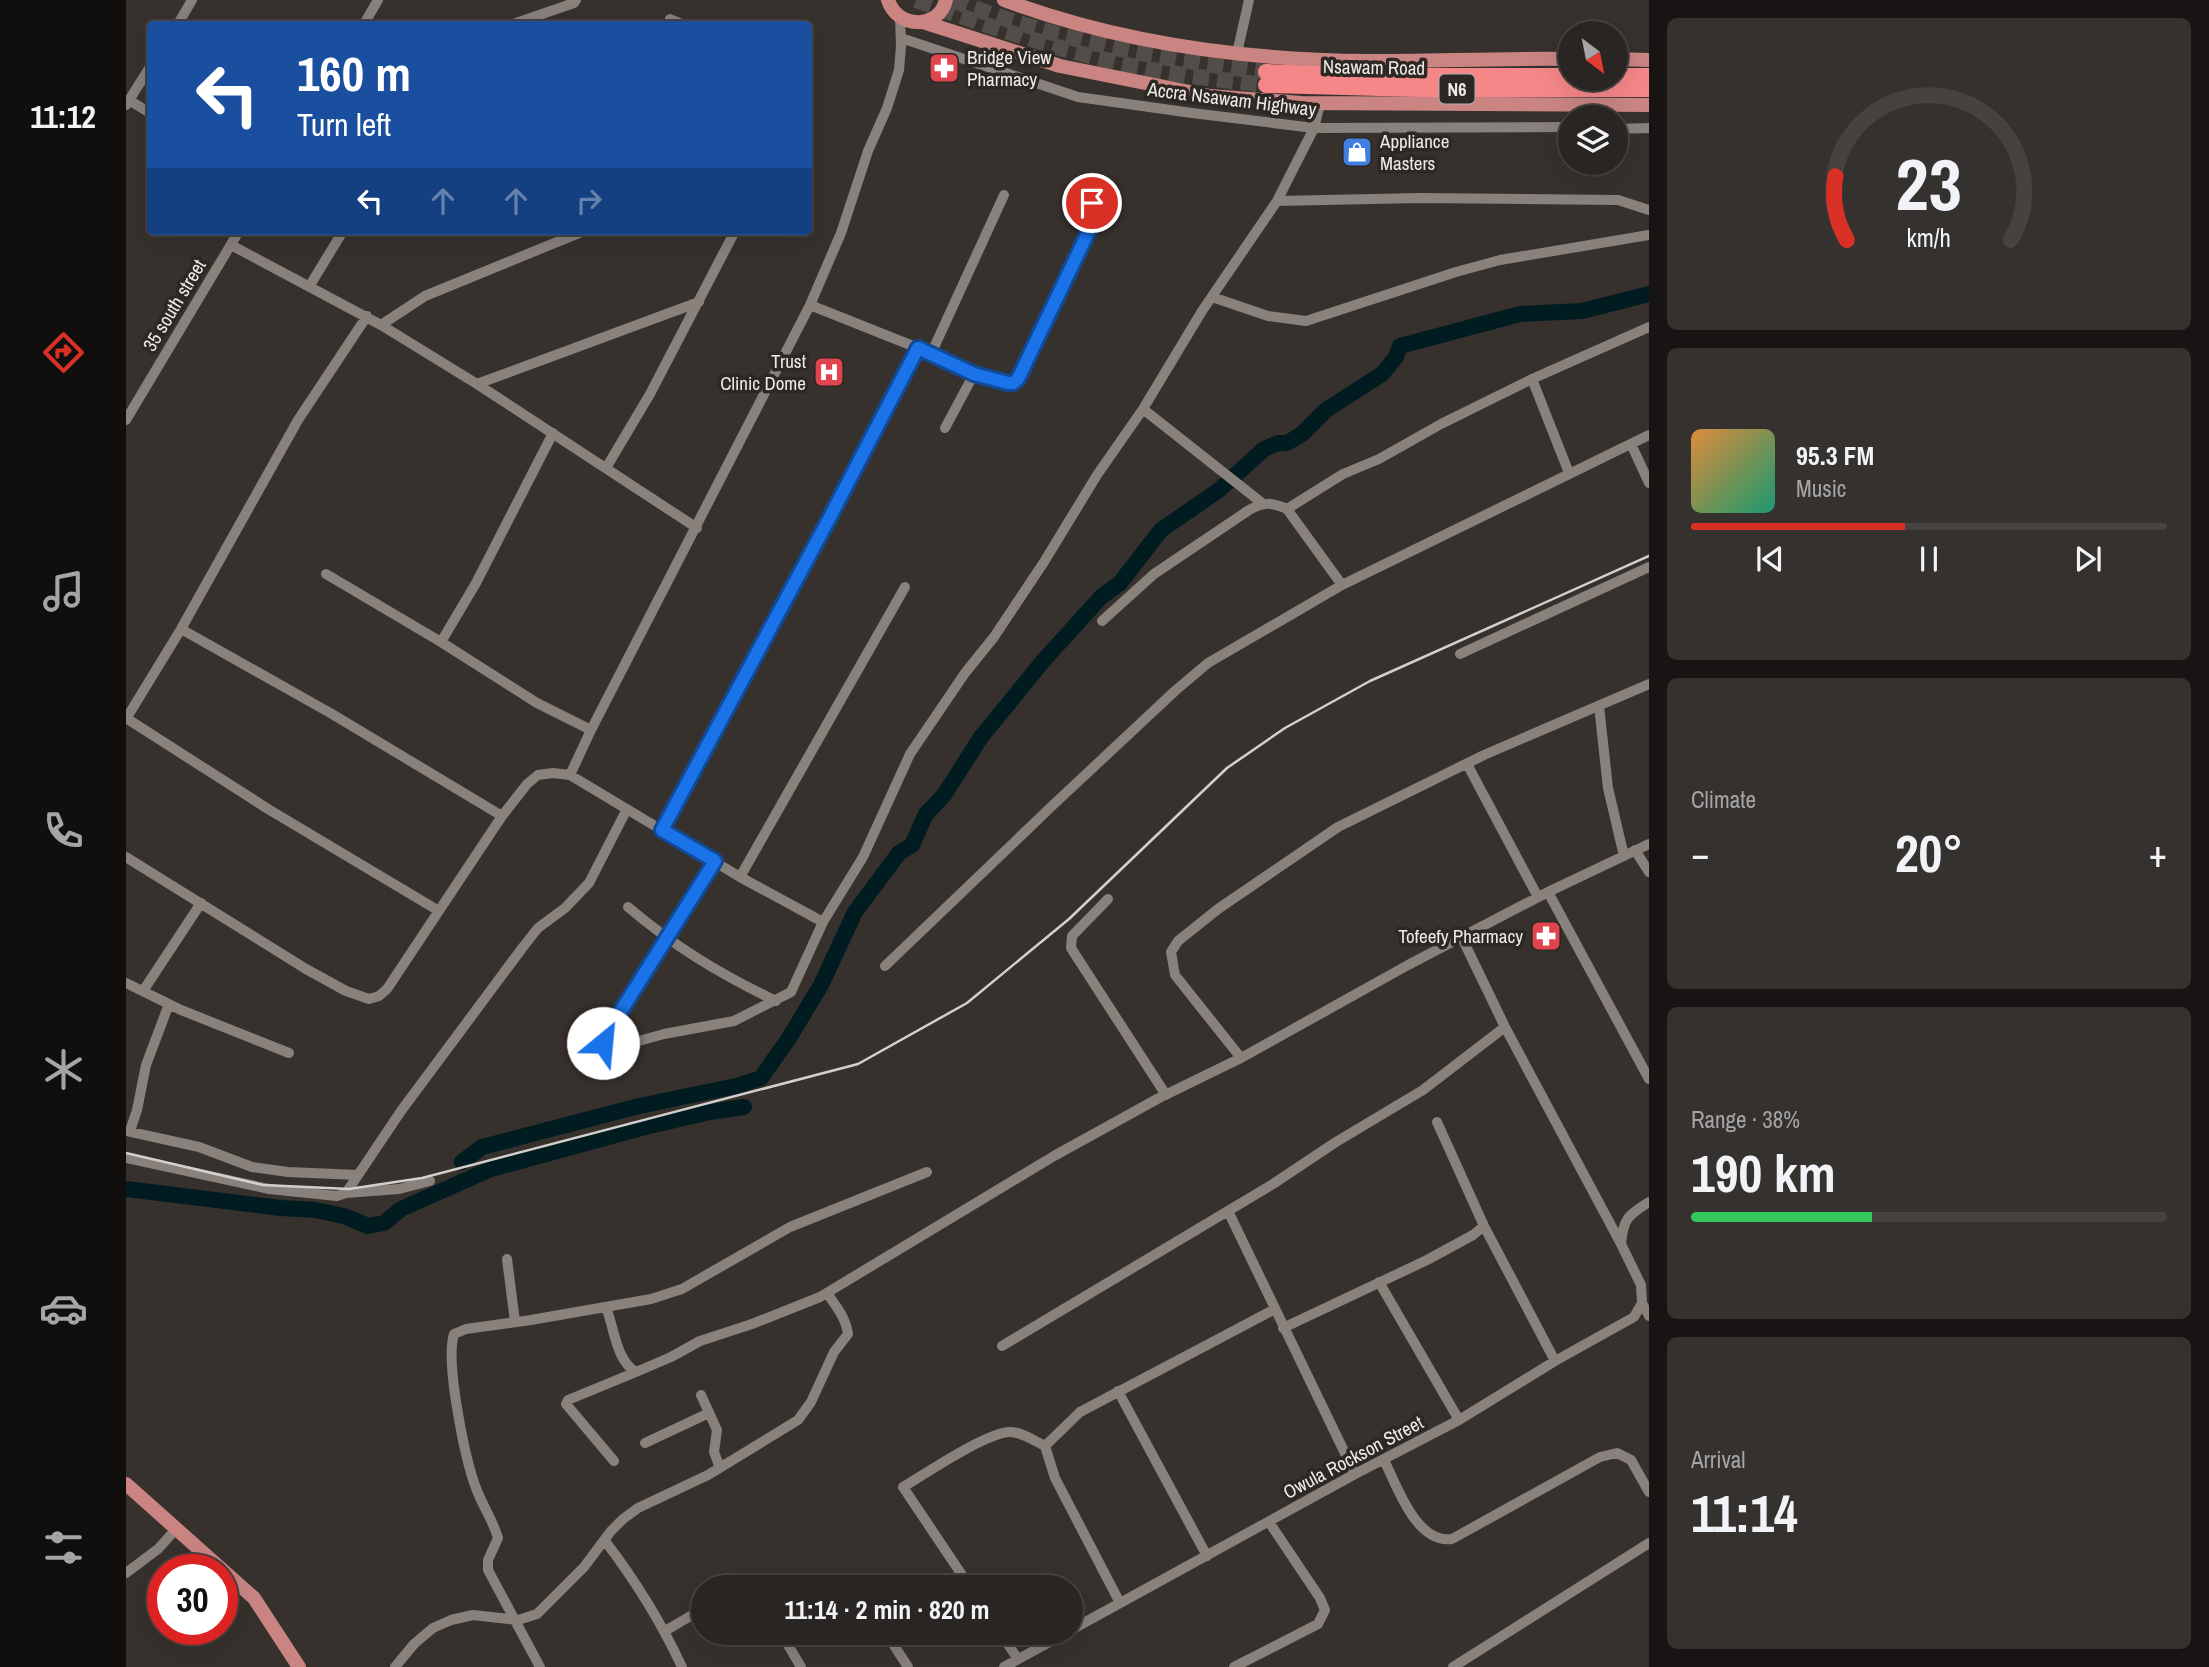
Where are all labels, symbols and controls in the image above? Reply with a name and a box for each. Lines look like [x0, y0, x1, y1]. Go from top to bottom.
north arrow [1558, 21, 1628, 91]
map controls [1558, 21, 1628, 175]
text: 160 m [297, 40, 411, 106]
place label: Bridge View Pharmacy [967, 44, 1052, 92]
icon: left [182, 49, 273, 140]
pharmacy icon: Bridge View Pharmacy [927, 51, 961, 85]
street label: Nsawam Road [1323, 53, 1425, 81]
road number: N6 [1440, 74, 1474, 104]
street label: Accra Nsawam Highway [1145, 76, 1318, 122]
text: 11:12 [30, 95, 96, 138]
text: Turn left [297, 103, 391, 146]
button: layers [1558, 105, 1628, 175]
place label: Appliance Masters [1379, 128, 1449, 176]
shop icon: Appliance Masters [1340, 135, 1374, 169]
text: 23 [1896, 135, 1962, 233]
pin [1062, 173, 1122, 233]
icon: left [351, 182, 389, 220]
icon: ahead [424, 182, 462, 220]
icon: ahead [497, 182, 535, 220]
icon: right [570, 182, 608, 220]
icon: arrive [1073, 184, 1111, 222]
text: km/h [1907, 221, 1951, 255]
street label: 35 south street [136, 254, 212, 356]
icon: directions [39, 328, 88, 377]
place label: Trust Clinic Dome [720, 348, 807, 396]
hospital icon: Trust Clinic Dome [812, 355, 846, 389]
text: 95.3 FM [1796, 438, 1874, 473]
text: Music [1796, 473, 1846, 504]
icon: previous [1751, 540, 1789, 578]
icon: pause [1910, 540, 1948, 578]
icon: next [2069, 540, 2107, 578]
icon: music [39, 567, 88, 616]
text: Climate [1691, 784, 1756, 815]
icon: phone [39, 806, 88, 855]
text: 20° [1895, 818, 1963, 888]
text: − [1691, 828, 1709, 879]
text: + [2149, 828, 2167, 879]
pharmacy icon: Tofeefy Pharmacy [1529, 919, 1563, 953]
place label: Tofeefy Pharmacy [1398, 923, 1523, 949]
position arrow [566, 1006, 640, 1080]
icon: climate [39, 1045, 88, 1094]
text: Range · 38% [1691, 1104, 1800, 1135]
text: 190 km [1691, 1138, 1836, 1208]
icon: car [39, 1284, 88, 1333]
street label: Owula Rockson Street [1278, 1409, 1428, 1505]
text: Arrival [1691, 1444, 1746, 1475]
text: 11:14 [1691, 1478, 1798, 1548]
icon: filters [39, 1523, 88, 1572]
speed limit sign: 30 [147, 1554, 238, 1645]
text: 11:14 · 2 min · 820 m [784, 1592, 990, 1627]

